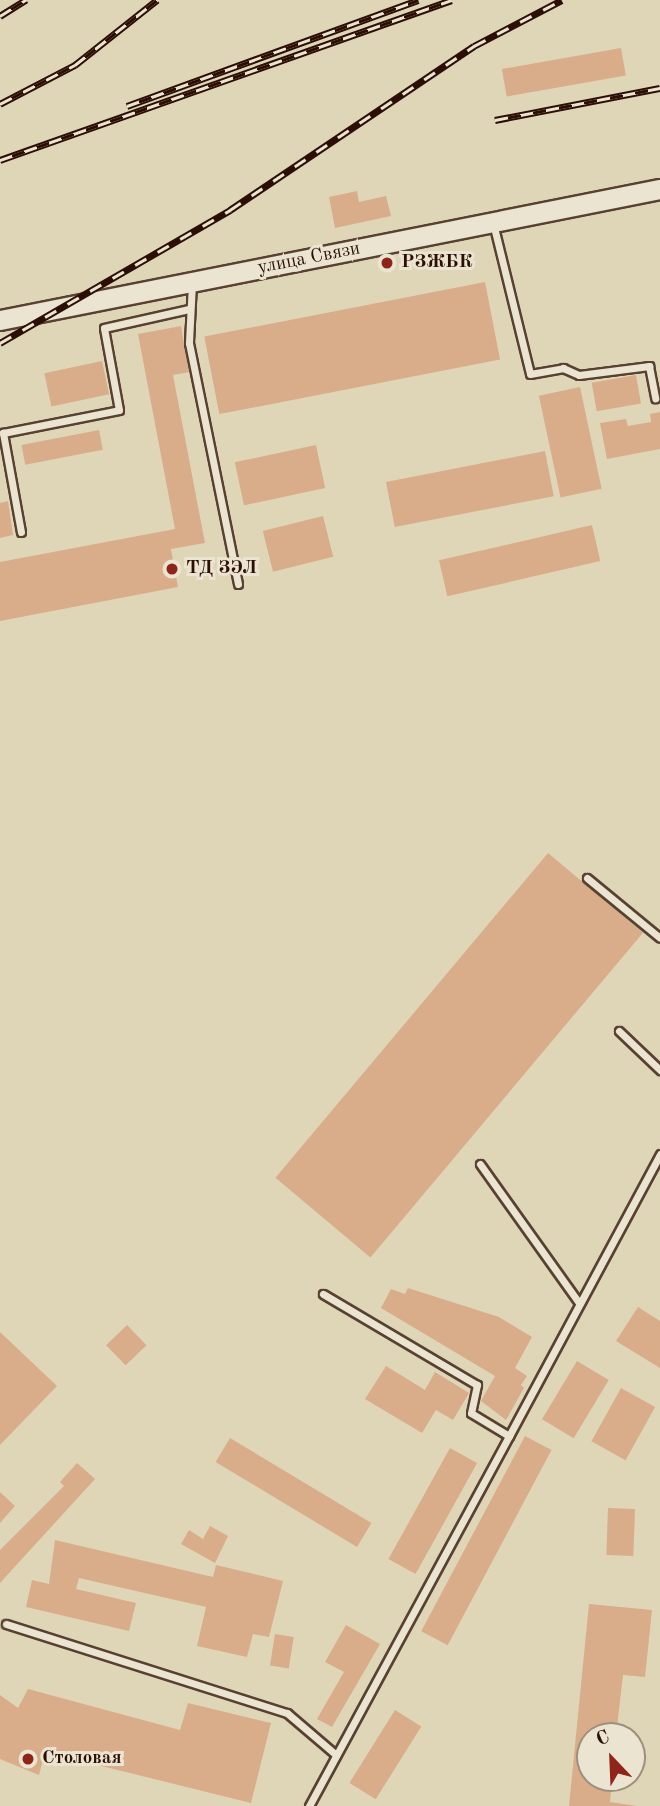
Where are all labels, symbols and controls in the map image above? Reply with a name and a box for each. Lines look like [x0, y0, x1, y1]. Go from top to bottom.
street label: улица Связи [256, 238, 362, 280]
place label: РЗЖБК [401, 252, 473, 274]
marker: РЗЖБК [379, 255, 395, 271]
place label: ТД ЗЭЛ [186, 558, 257, 580]
marker: ТД ЗЭЛ [164, 561, 180, 577]
north arrow [576, 1722, 646, 1792]
text: С [594, 1728, 613, 1750]
place label: Столовая [42, 1748, 122, 1770]
marker: Столовая [20, 1751, 36, 1767]

